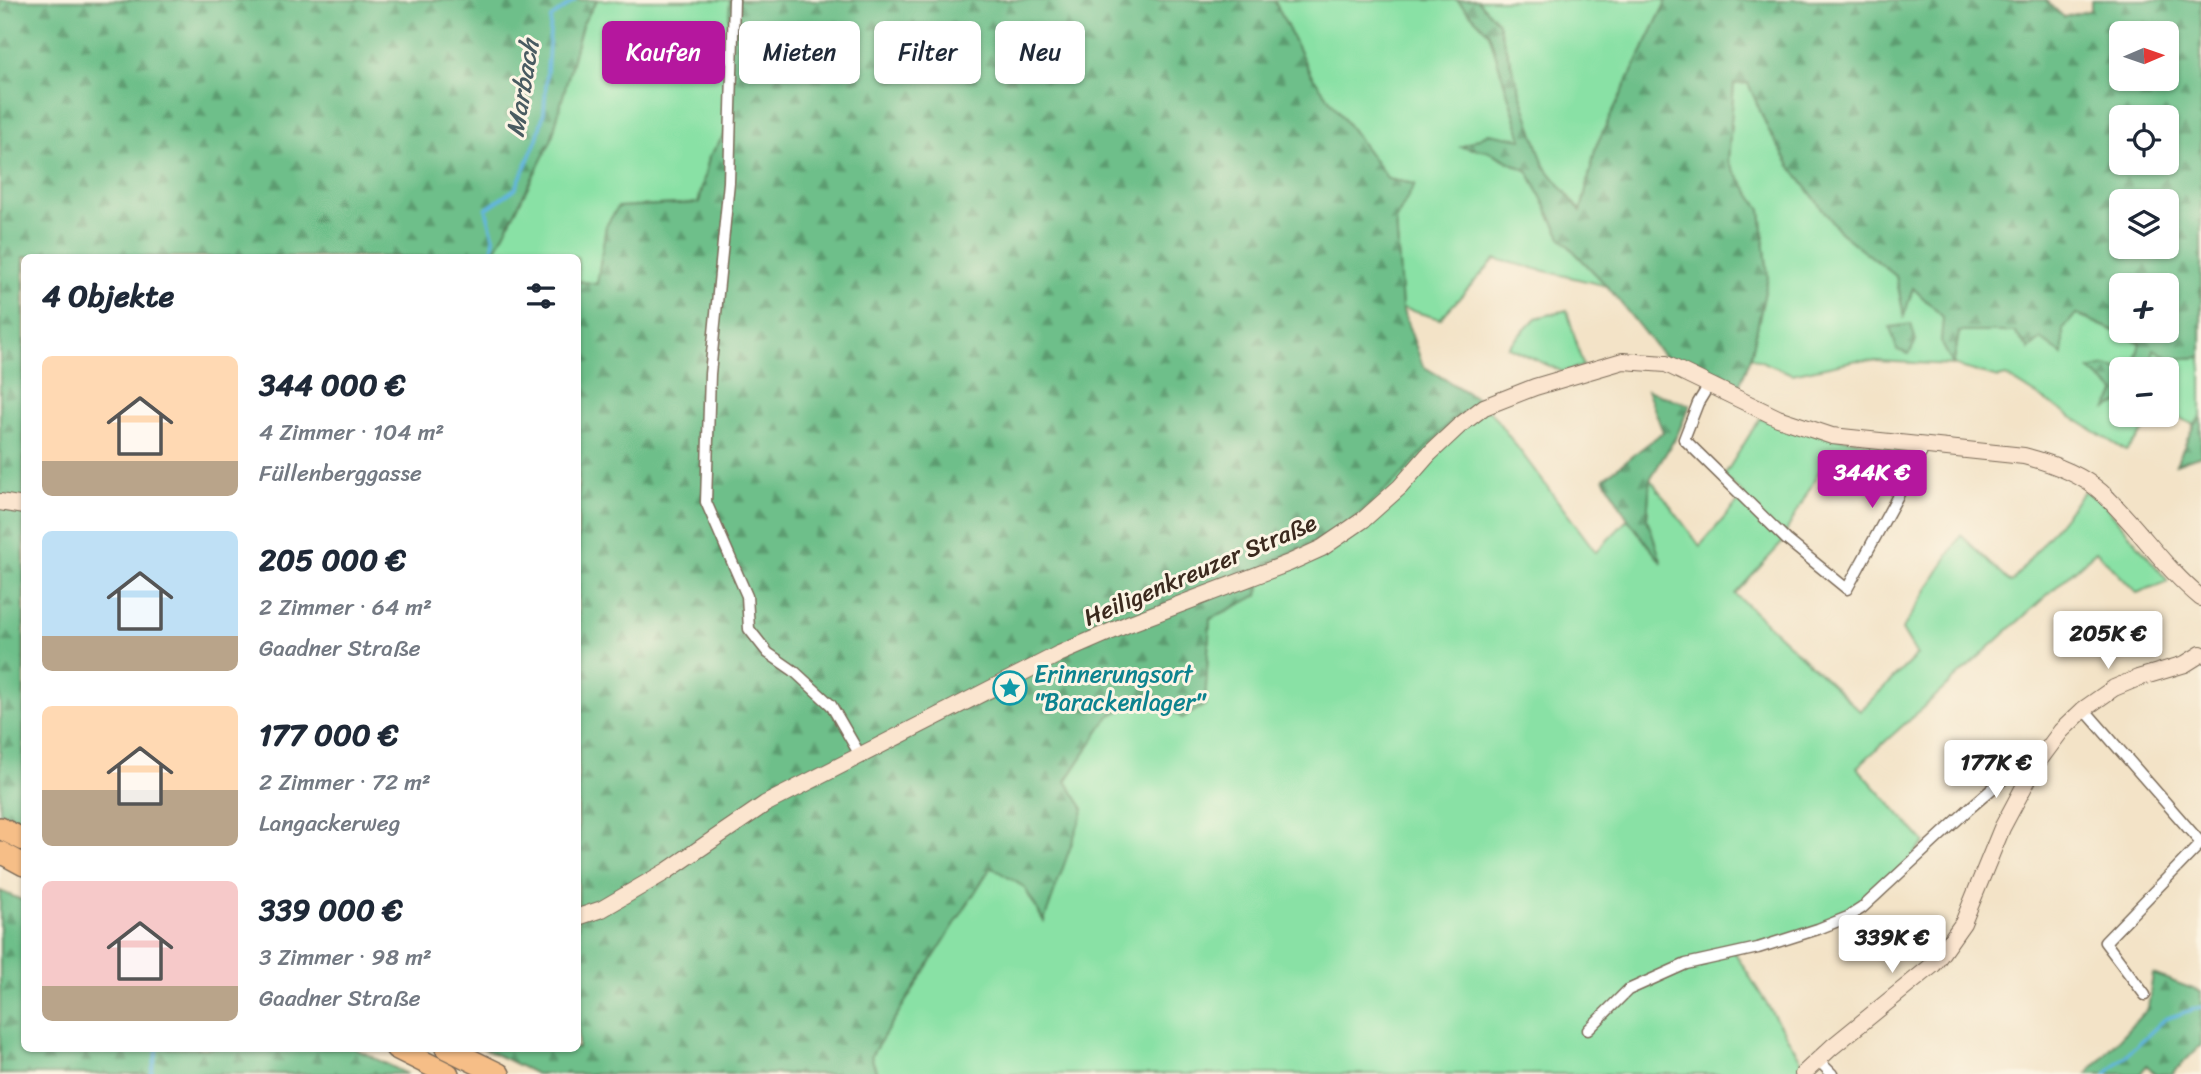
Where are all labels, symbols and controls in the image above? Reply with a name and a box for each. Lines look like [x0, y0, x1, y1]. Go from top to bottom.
chip: Kaufen [602, 21, 725, 84]
chip: Mieten [739, 21, 860, 84]
chip: Filter [874, 21, 981, 84]
chip: Neu [995, 21, 1085, 84]
north arrow [2109, 21, 2179, 91]
map controls [2109, 21, 2179, 427]
water label: Marbach [492, 33, 553, 140]
button: locate [2109, 105, 2179, 175]
button: layers [2109, 189, 2179, 259]
text: 4 Objekte [42, 269, 174, 323]
button: + [2109, 273, 2179, 343]
icon: filters [522, 277, 560, 315]
button: − [2109, 357, 2179, 427]
text: 344 000 € [259, 358, 405, 412]
icon: home [98, 384, 182, 468]
text: 4 Zimmer · 104 m² [259, 412, 444, 453]
pin: 344K € [1815, 450, 1929, 510]
text: 344K € [1834, 452, 1910, 493]
text: Füllenberggasse [259, 453, 422, 494]
street label: Heiligenkreuzer Straße [1077, 502, 1324, 638]
text: 205 000 € [259, 533, 406, 587]
icon: home [98, 559, 182, 643]
text: 2 Zimmer · 64 m² [259, 587, 432, 628]
pin: 205K € [2051, 612, 2165, 671]
text: 205K € [2069, 613, 2147, 654]
text: Gaadner Straße [259, 628, 421, 669]
place label: Erinnerungsort "Barackenlager" [1034, 653, 1207, 723]
place icon: Erinnerungsort "Barackenlager" [991, 669, 1029, 707]
text: 177 000 € [259, 708, 399, 762]
icon: home [98, 734, 182, 818]
pin: 177K € [1939, 740, 2053, 800]
text: 177K € [1960, 742, 2032, 783]
text: 2 Zimmer · 72 m² [259, 762, 431, 803]
text: Langackerweg [259, 803, 400, 844]
text: 339 000 € [259, 883, 403, 937]
icon: home [98, 909, 182, 993]
pin: 339K € [1835, 916, 1949, 975]
text: 339K € [1855, 917, 1929, 958]
text: 3 Zimmer · 98 m² [259, 937, 432, 978]
text: Gaadner Straße [259, 978, 421, 1019]

